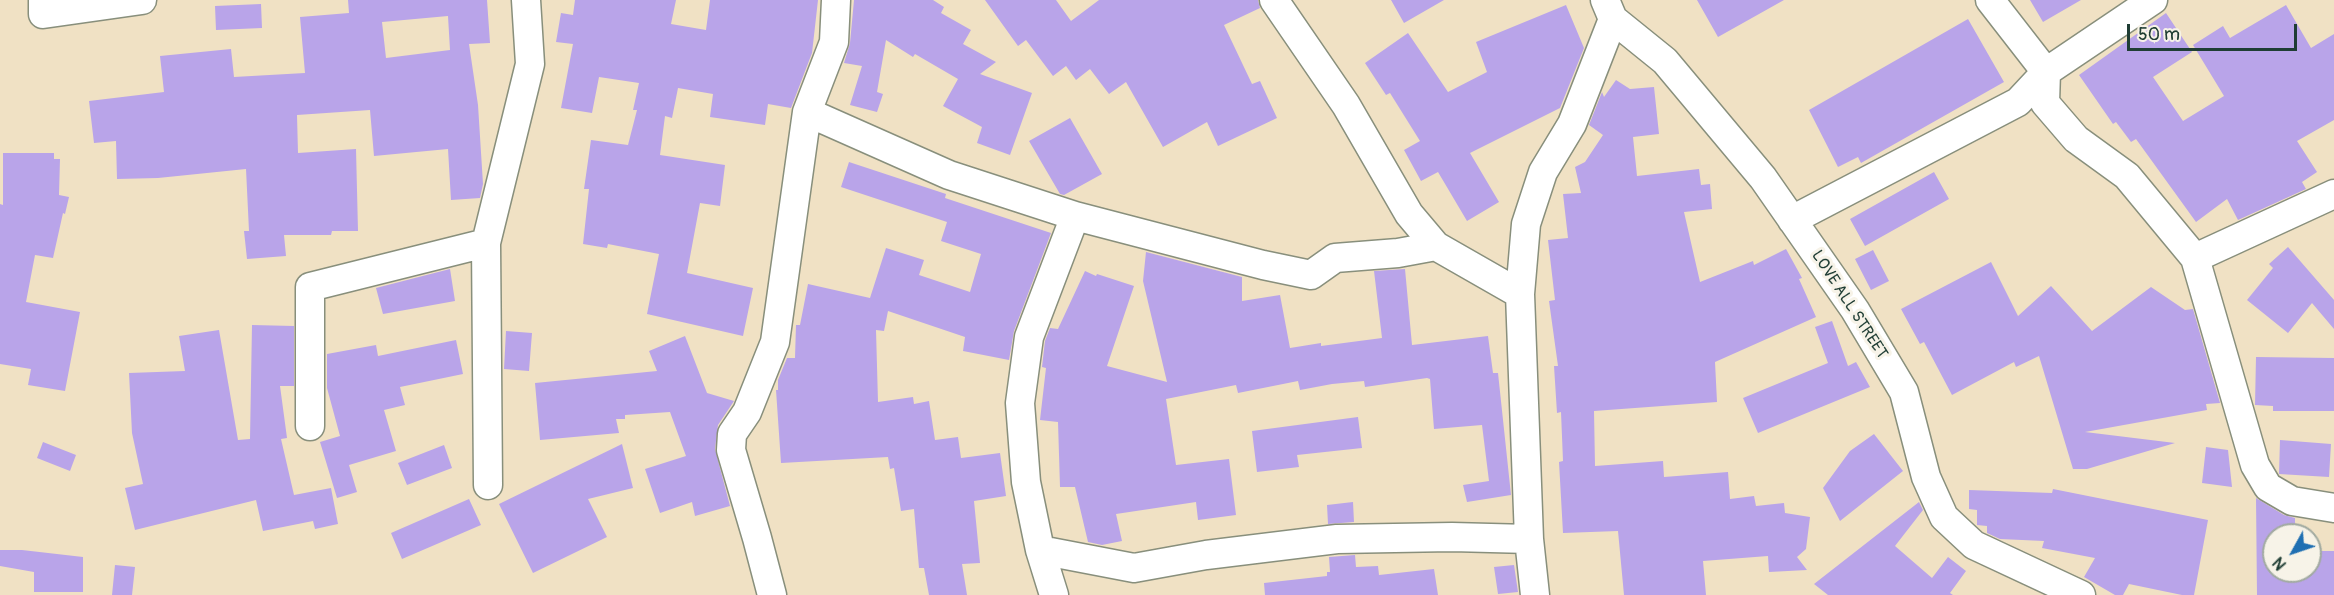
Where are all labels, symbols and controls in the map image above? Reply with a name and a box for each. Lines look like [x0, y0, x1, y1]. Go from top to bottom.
scale bar [2130, 12, 2300, 50]
text: 50 m [2138, 23, 2180, 46]
street label: LOVE ALL STREET [1807, 247, 1891, 363]
north arrow [2262, 523, 2322, 583]
text: N [2269, 553, 2291, 574]

